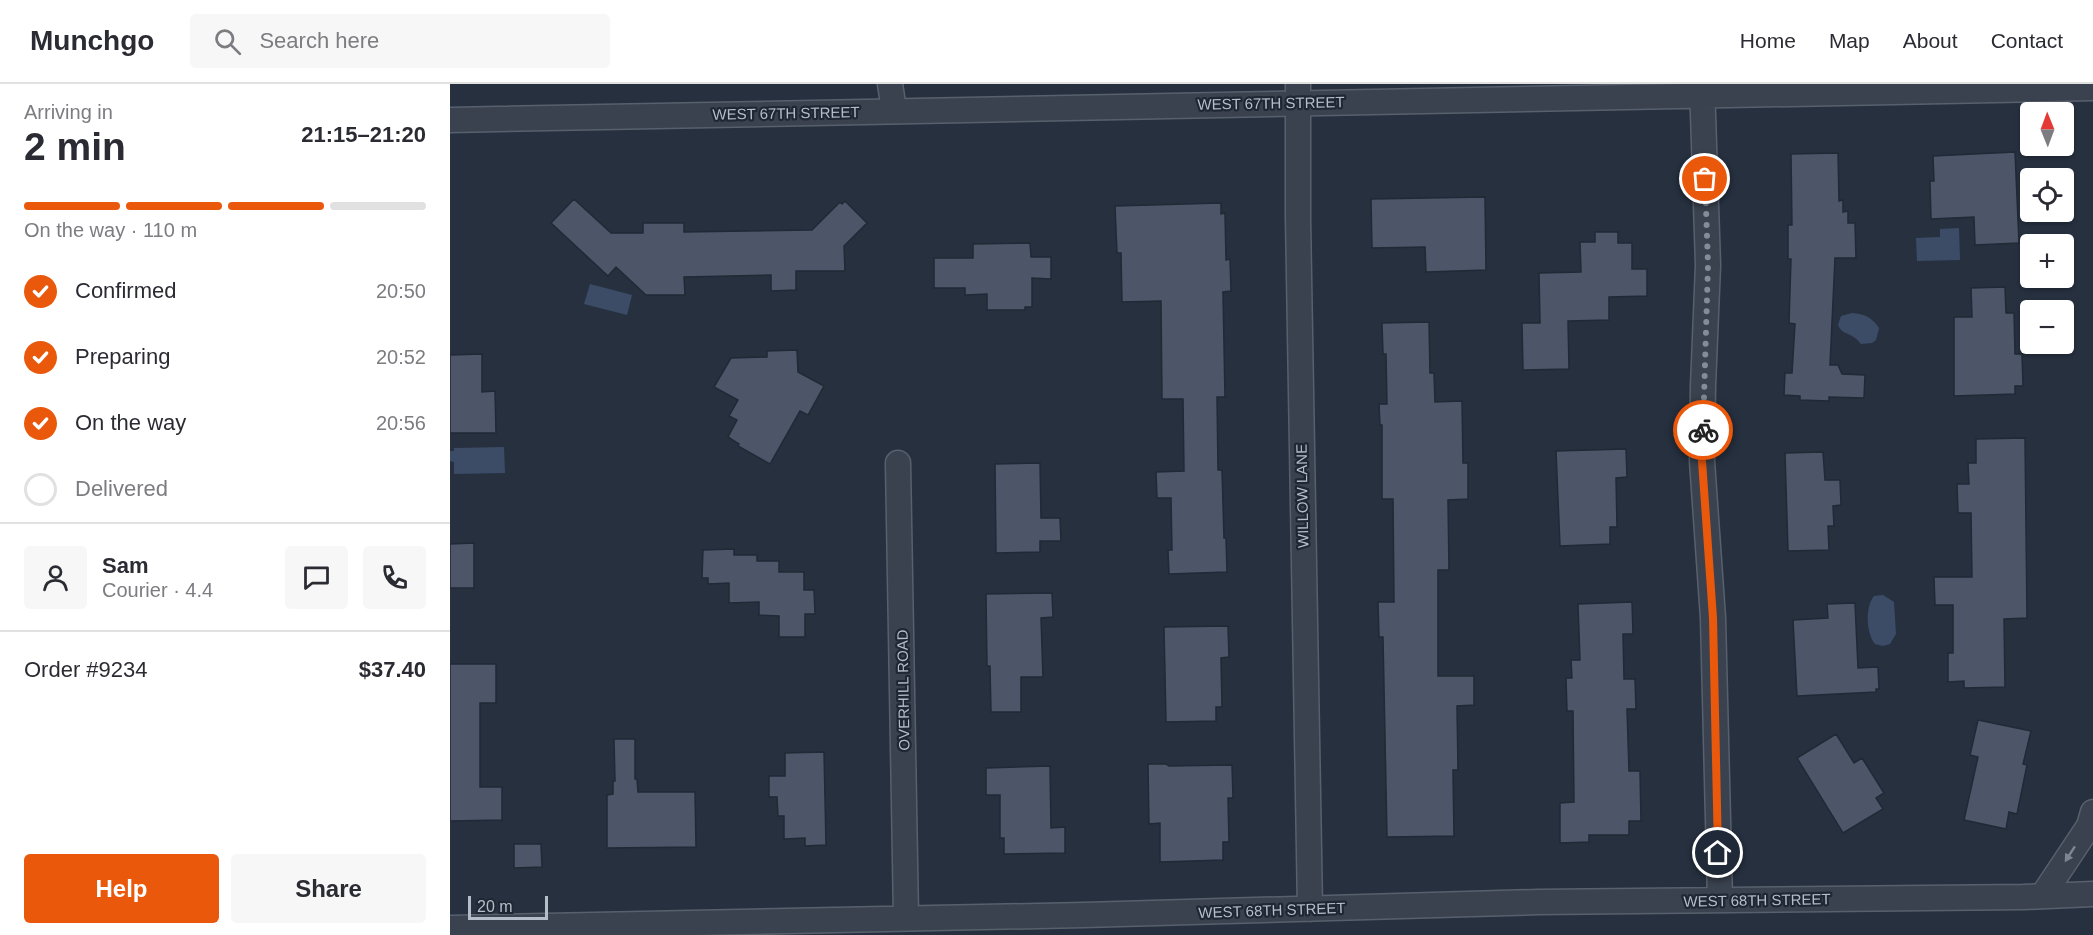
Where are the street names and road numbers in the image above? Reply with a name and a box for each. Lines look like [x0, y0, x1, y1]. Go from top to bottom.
street label: WEST 67TH STREET [1197, 93, 1345, 113]
street label: WEST 67TH STREET [712, 103, 860, 123]
street label: WILLOW LANE [1293, 444, 1311, 548]
street label: OVERHILL ROAD [893, 629, 913, 751]
street label: WEST 68TH STREET [1683, 890, 1831, 910]
street label: WEST 68TH STREET [1198, 899, 1346, 921]

